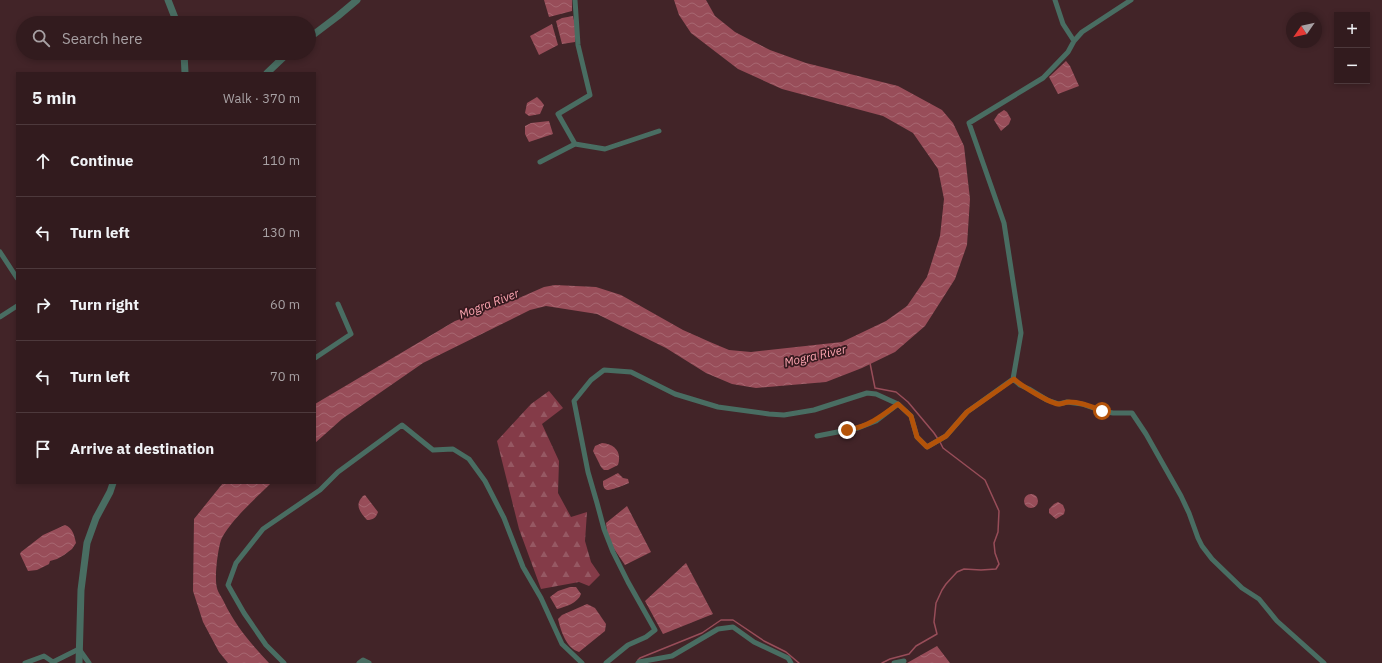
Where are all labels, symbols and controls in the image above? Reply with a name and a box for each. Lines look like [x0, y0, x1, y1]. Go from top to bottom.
north arrow [1286, 12, 1322, 48]
map controls [1334, 12, 1370, 84]
button: + [1334, 12, 1370, 48]
search box [16, 16, 316, 60]
icon: search [30, 27, 52, 49]
text: Search here [62, 29, 142, 48]
button: − [1334, 48, 1370, 84]
text: 5 min [32, 87, 76, 109]
text: Walk · 370 m [223, 90, 300, 107]
icon: ahead [32, 150, 54, 172]
text: Continue [70, 151, 134, 170]
text: 110 m [262, 152, 300, 169]
icon: left [32, 222, 54, 244]
text: Turn left [70, 223, 130, 242]
text: 130 m [262, 224, 300, 241]
water label: Mogra River [457, 285, 522, 322]
icon: right [32, 294, 54, 316]
text: Turn right [70, 295, 139, 314]
text: 60 m [270, 296, 300, 313]
water label: Mogra River [782, 341, 848, 370]
icon: left [32, 366, 54, 388]
text: Turn left [70, 367, 130, 386]
text: 70 m [270, 368, 300, 385]
route start [1093, 402, 1111, 420]
route end [838, 421, 856, 439]
icon: arrive [32, 438, 54, 460]
text: Arrive at destination [70, 439, 214, 458]

